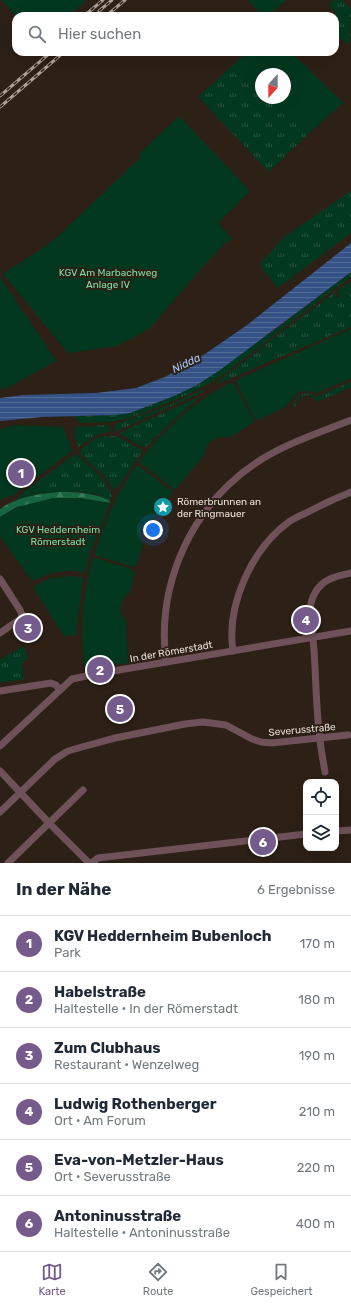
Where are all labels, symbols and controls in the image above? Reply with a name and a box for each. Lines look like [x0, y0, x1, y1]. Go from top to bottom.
search box [12, 12, 339, 56]
icon: search [26, 23, 48, 45]
text: Hier suchen [58, 25, 141, 43]
north arrow [255, 68, 291, 104]
park label: KGV Am Marbachweg Anlage IV [59, 267, 157, 291]
water label: Nidda [170, 351, 203, 376]
pin: 1 [8, 458, 34, 488]
place icon: Römerbrunnen an der Ringmauer [152, 496, 174, 518]
place label: Römerbrunnen an der Ringmauer [177, 496, 261, 520]
your location [143, 520, 163, 540]
park label: KGV Heddernheim Römerstadt [16, 524, 100, 548]
pin: 4 [293, 605, 319, 635]
pin: 3 [15, 613, 41, 643]
street label: In der Römerstadt [129, 639, 214, 665]
pin: 2 [87, 655, 113, 685]
pin: 5 [107, 694, 133, 724]
street label: Severusstraße [268, 721, 337, 739]
map controls [303, 779, 339, 851]
button: locate [303, 779, 339, 815]
button: layers [303, 815, 339, 851]
pin: 6 [250, 827, 276, 857]
text: In der Nähe [16, 879, 111, 899]
text: 6 Ergebnisse [257, 882, 335, 897]
text: KGV Heddernheim Bubenloch [54, 927, 272, 945]
text: 1 [26, 936, 32, 951]
text: 170 m [300, 936, 335, 951]
text: Park [54, 945, 81, 960]
text: Habelstraße [54, 983, 146, 1001]
text: 2 [25, 992, 33, 1007]
text: 180 m [298, 992, 335, 1007]
text: Haltestelle · In der Römerstadt [54, 1001, 238, 1016]
text: Zum Clubhaus [54, 1039, 161, 1057]
text: 3 [25, 1048, 33, 1063]
text: 190 m [299, 1048, 335, 1063]
text: Restaurant · Wenzelweg [54, 1057, 199, 1072]
text: Ludwig Rothenberger [54, 1095, 217, 1113]
text: 4 [25, 1104, 33, 1119]
text: 210 m [299, 1104, 335, 1119]
text: Ort · Am Forum [54, 1113, 146, 1128]
text: Eva-von-Metzler-Haus [54, 1151, 224, 1169]
text: 5 [25, 1160, 33, 1175]
text: 220 m [297, 1160, 335, 1175]
text: Ort · Severusstraße [54, 1169, 171, 1184]
text: Antoninusstraße [54, 1207, 181, 1225]
text: 6 [25, 1216, 33, 1231]
text: 400 m [296, 1216, 335, 1231]
text: Haltestelle · Antoninusstraße [54, 1225, 230, 1240]
tab: Karte [39, 1261, 66, 1298]
tab: Route [143, 1261, 173, 1298]
tab: Gespeichert [250, 1261, 312, 1298]

